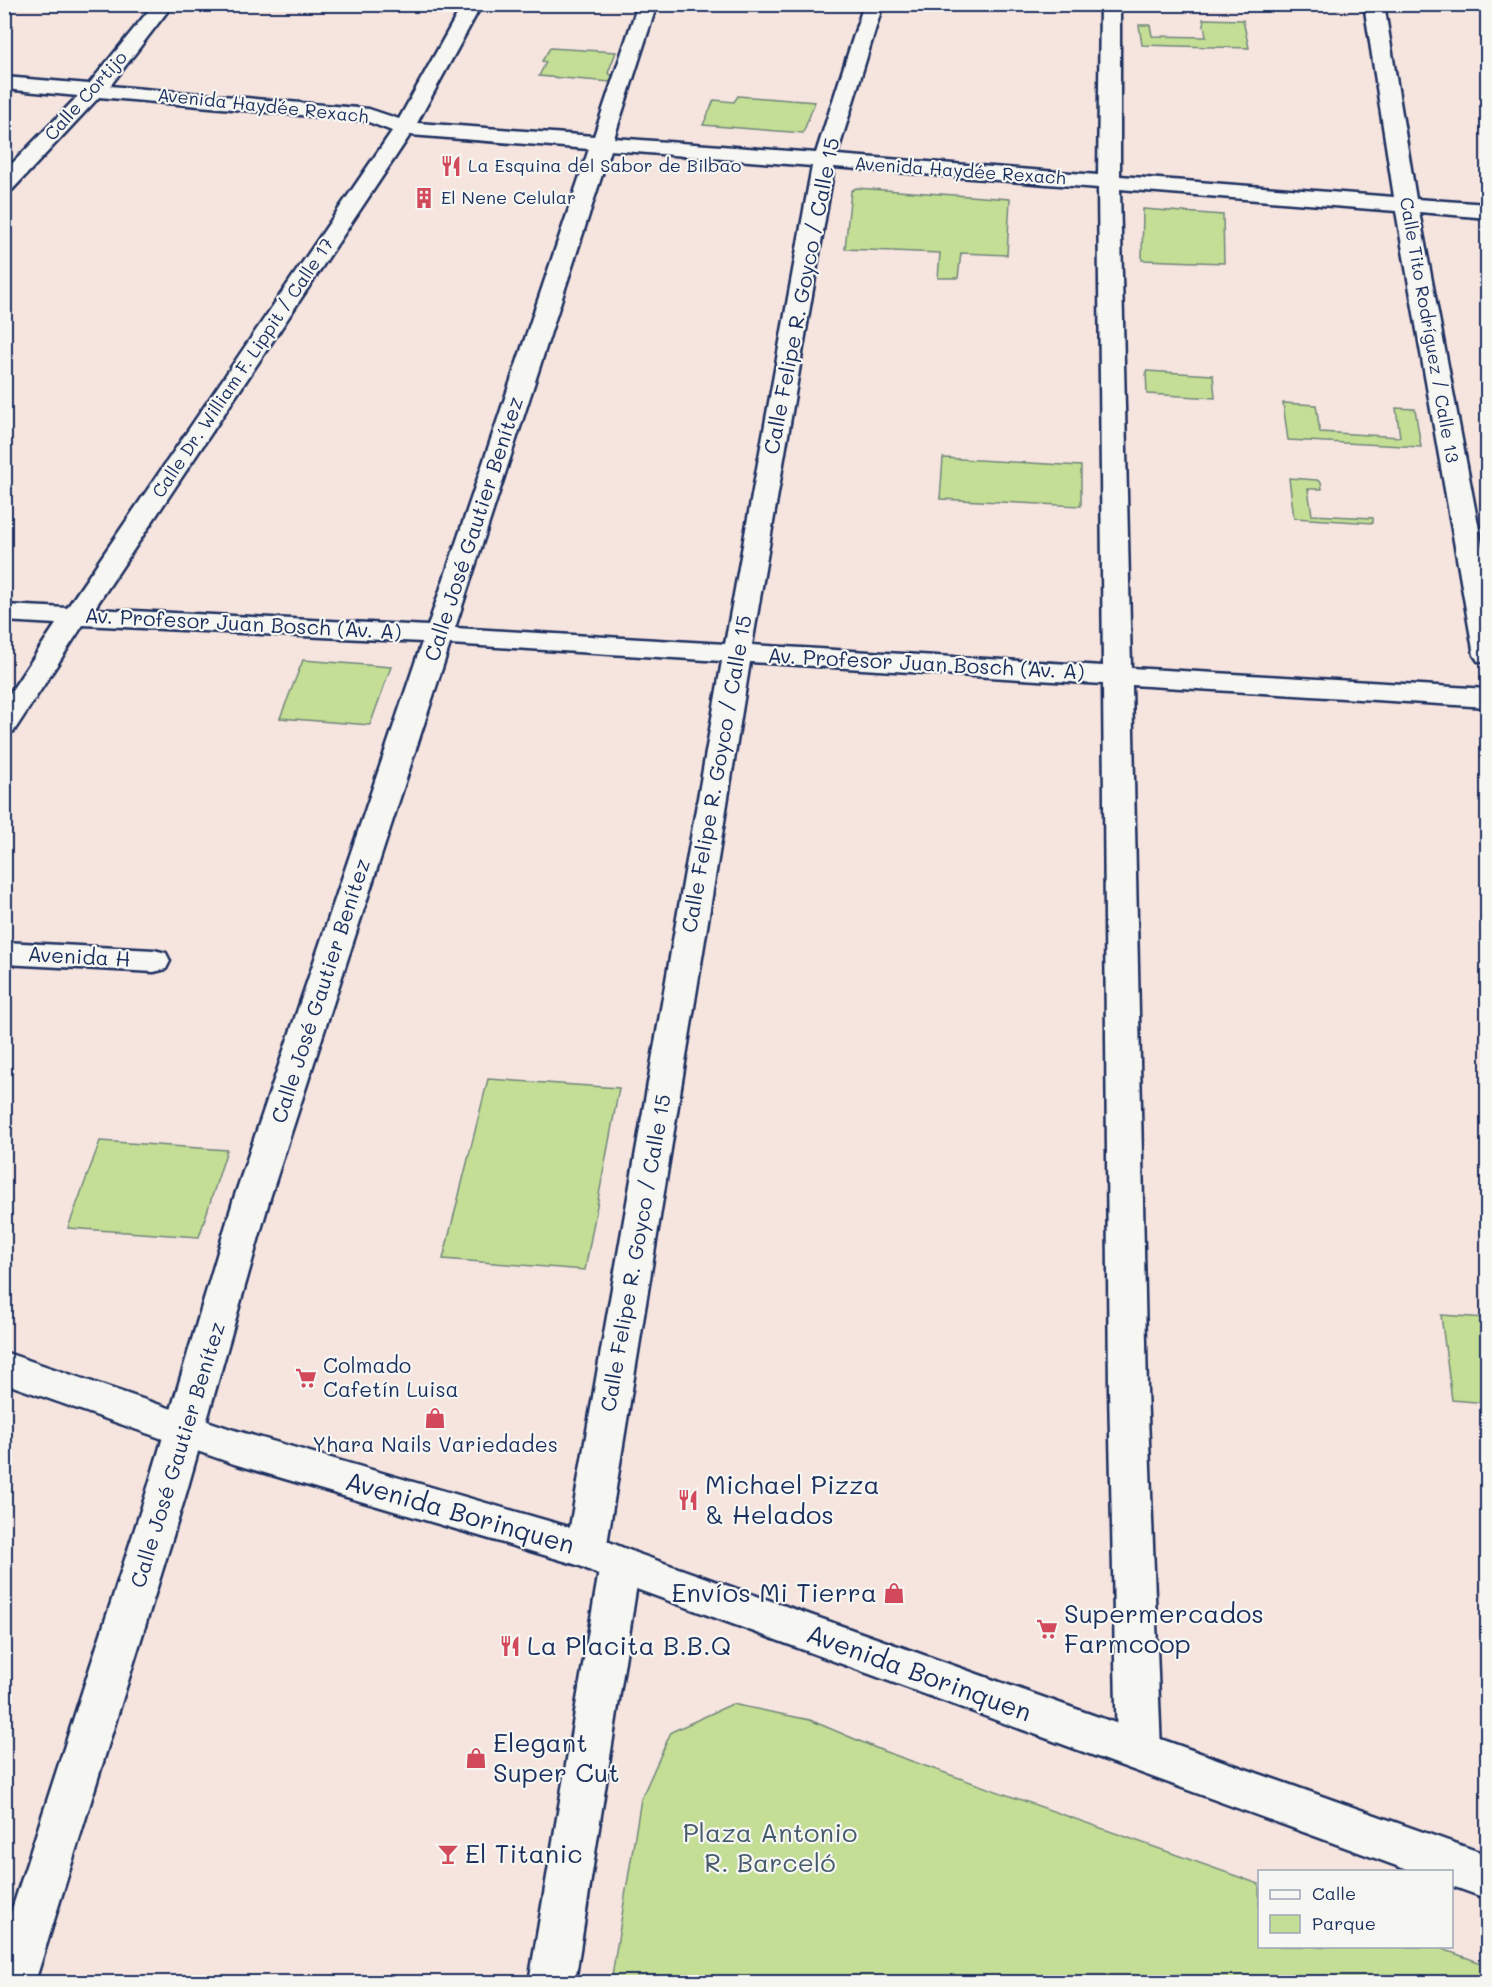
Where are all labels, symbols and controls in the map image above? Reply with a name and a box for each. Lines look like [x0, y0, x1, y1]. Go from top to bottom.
street label: Calle Cortijo [39, 45, 132, 145]
street label: Avenida Haydée Rexach [156, 82, 370, 128]
street label: Calle Felipe R. Goyco / Calle 15 [757, 135, 845, 456]
street label: Avenida Haydée Rexach [854, 151, 1067, 189]
place label: La Esquina del Sabor de Bilbao [468, 153, 742, 177]
restaurant icon: La Esquina del Sabor de Bilbao [439, 154, 463, 178]
place label: El Nene Celular [441, 185, 576, 209]
building icon: El Nene Celular [412, 186, 436, 210]
street label: Calle Tito Rodríguez / Calle 13 [1395, 195, 1465, 464]
street label: Calle Dr. William F. Lippit / Calle 17 [146, 233, 338, 502]
street label: Calle José Gautier Benítez [417, 393, 528, 664]
street label: Av. Profesor Juan Bosch (Av. A) [84, 601, 402, 644]
street label: Calle Felipe R. Goyco / Calle 15 [674, 613, 757, 935]
street label: Av. Profesor Juan Bosch (Av. A) [767, 641, 1085, 684]
street label: Calle José Gautier Benítez [264, 855, 375, 1126]
street label: Avenida H [27, 939, 131, 972]
street label: Calle Felipe R. Goyco / Calle 15 [593, 1092, 676, 1414]
street label: Calle José Gautier Benítez [123, 1318, 230, 1591]
place label: Colmado Cafetín Luisa [323, 1351, 459, 1402]
supermarket icon: Colmado Cafetín Luisa [294, 1366, 318, 1390]
shop icon: Yhara Nails Variedades [423, 1406, 447, 1430]
place label: Yhara Nails Variedades [312, 1430, 558, 1457]
street label: Avenida Borinquen [342, 1463, 579, 1561]
place label: Michael Pizza & Helados [705, 1467, 880, 1531]
restaurant icon: Michael Pizza & Helados [676, 1488, 700, 1512]
place label: Envíos Mi Tierra [672, 1575, 877, 1609]
shop icon: Envíos Mi Tierra [882, 1581, 906, 1605]
place label: Supermercados Farmcoop [1064, 1596, 1264, 1660]
street label: Avenida Borinquen [802, 1616, 1036, 1729]
supermarket icon: Supermercados Farmcoop [1035, 1617, 1059, 1641]
place label: La Placita B.B.Q [527, 1628, 731, 1662]
restaurant icon: La Placita B.B.Q [498, 1634, 522, 1658]
place label: Elegant Super Cut [493, 1725, 620, 1789]
shop icon: Elegant Super Cut [464, 1746, 488, 1770]
park label: Plaza Antonio R. Barceló [683, 1815, 857, 1879]
place label: El Titanic [465, 1836, 582, 1870]
bar icon: El Titanic [436, 1842, 460, 1866]
legend [1258, 1870, 1453, 1948]
text: Calle [1312, 1881, 1356, 1905]
text: Parque [1312, 1911, 1376, 1935]

